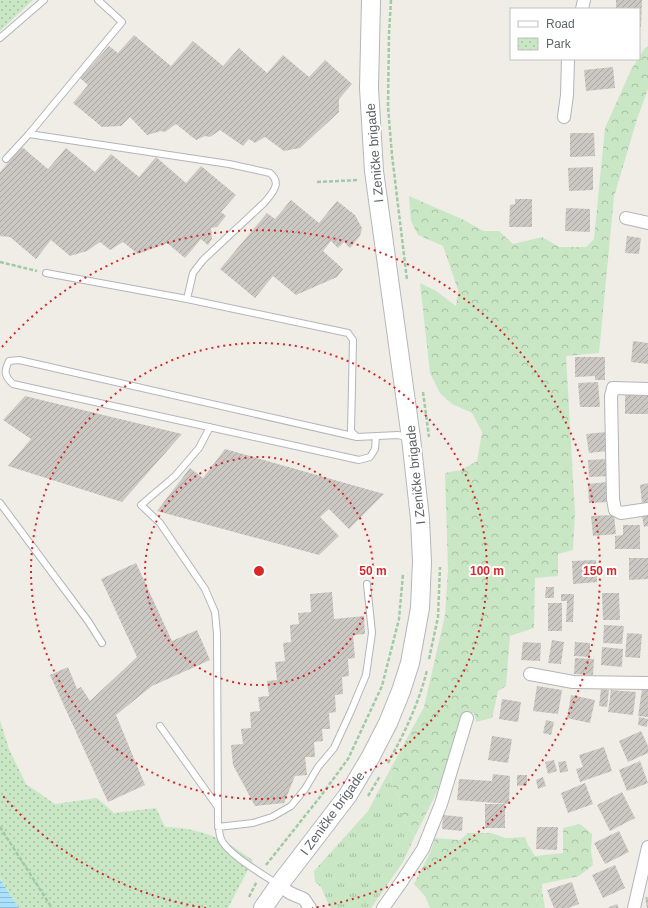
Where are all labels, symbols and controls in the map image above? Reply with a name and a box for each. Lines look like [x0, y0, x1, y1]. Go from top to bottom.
legend [510, 8, 640, 60]
text: Road [546, 17, 575, 31]
text: Park [546, 37, 572, 51]
street label: I Zeničke brigade [363, 103, 386, 203]
street label: I Zeničke brigade [403, 425, 428, 525]
centre of rings [252, 564, 266, 578]
text: 50 m [359, 564, 387, 578]
text: 100 m [470, 564, 504, 578]
text: 150 m [583, 564, 617, 578]
street label: I Zeničke brigade [297, 769, 368, 858]

